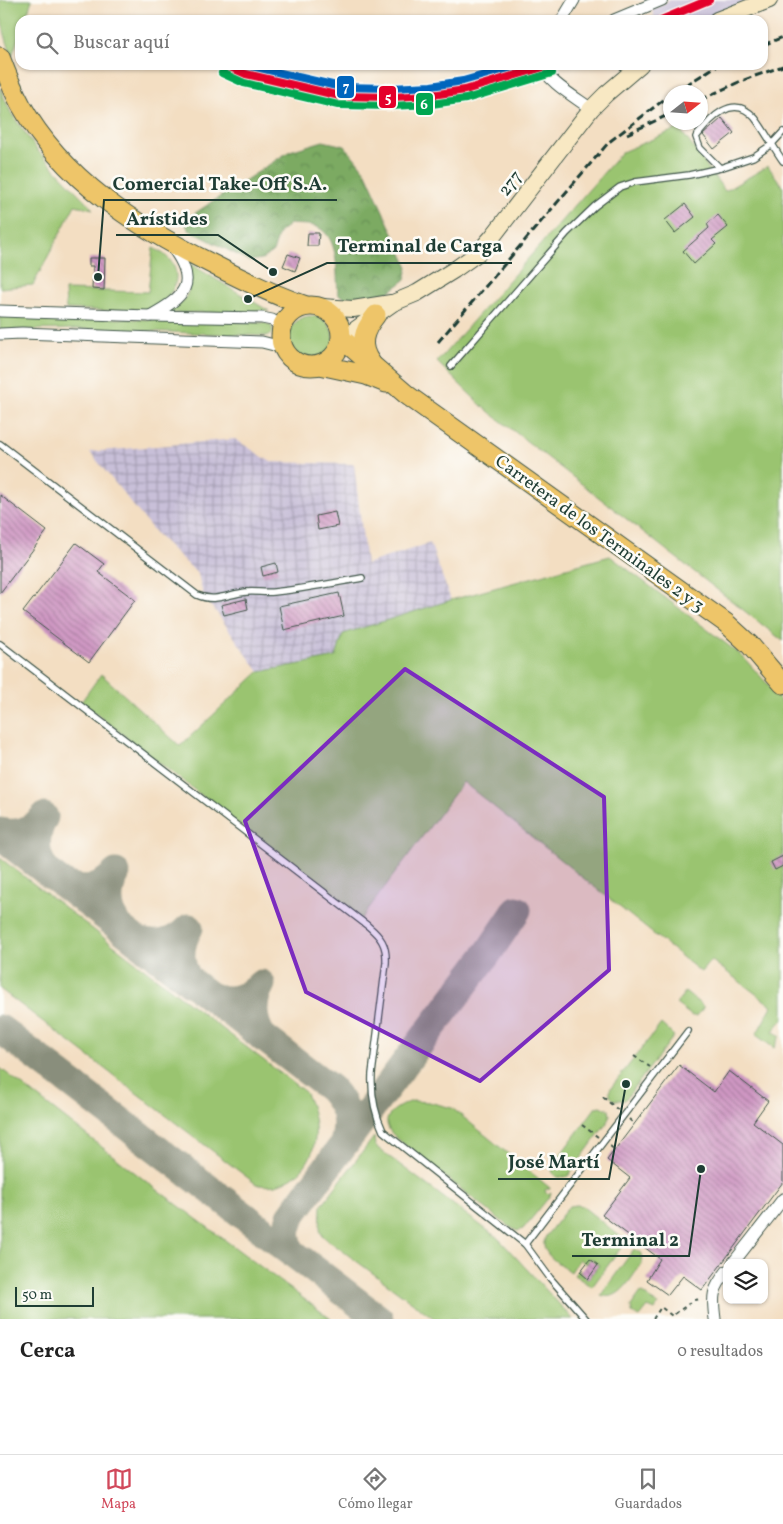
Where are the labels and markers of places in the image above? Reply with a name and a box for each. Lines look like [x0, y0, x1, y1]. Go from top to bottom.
callout: Comercial Take-Off S.A. [104, 166, 337, 200]
callout: Arístides [116, 201, 218, 235]
callout: Terminal de Carga [327, 229, 512, 263]
callout: José Martí [498, 1145, 609, 1179]
callout: Terminal 2 [572, 1222, 689, 1256]

